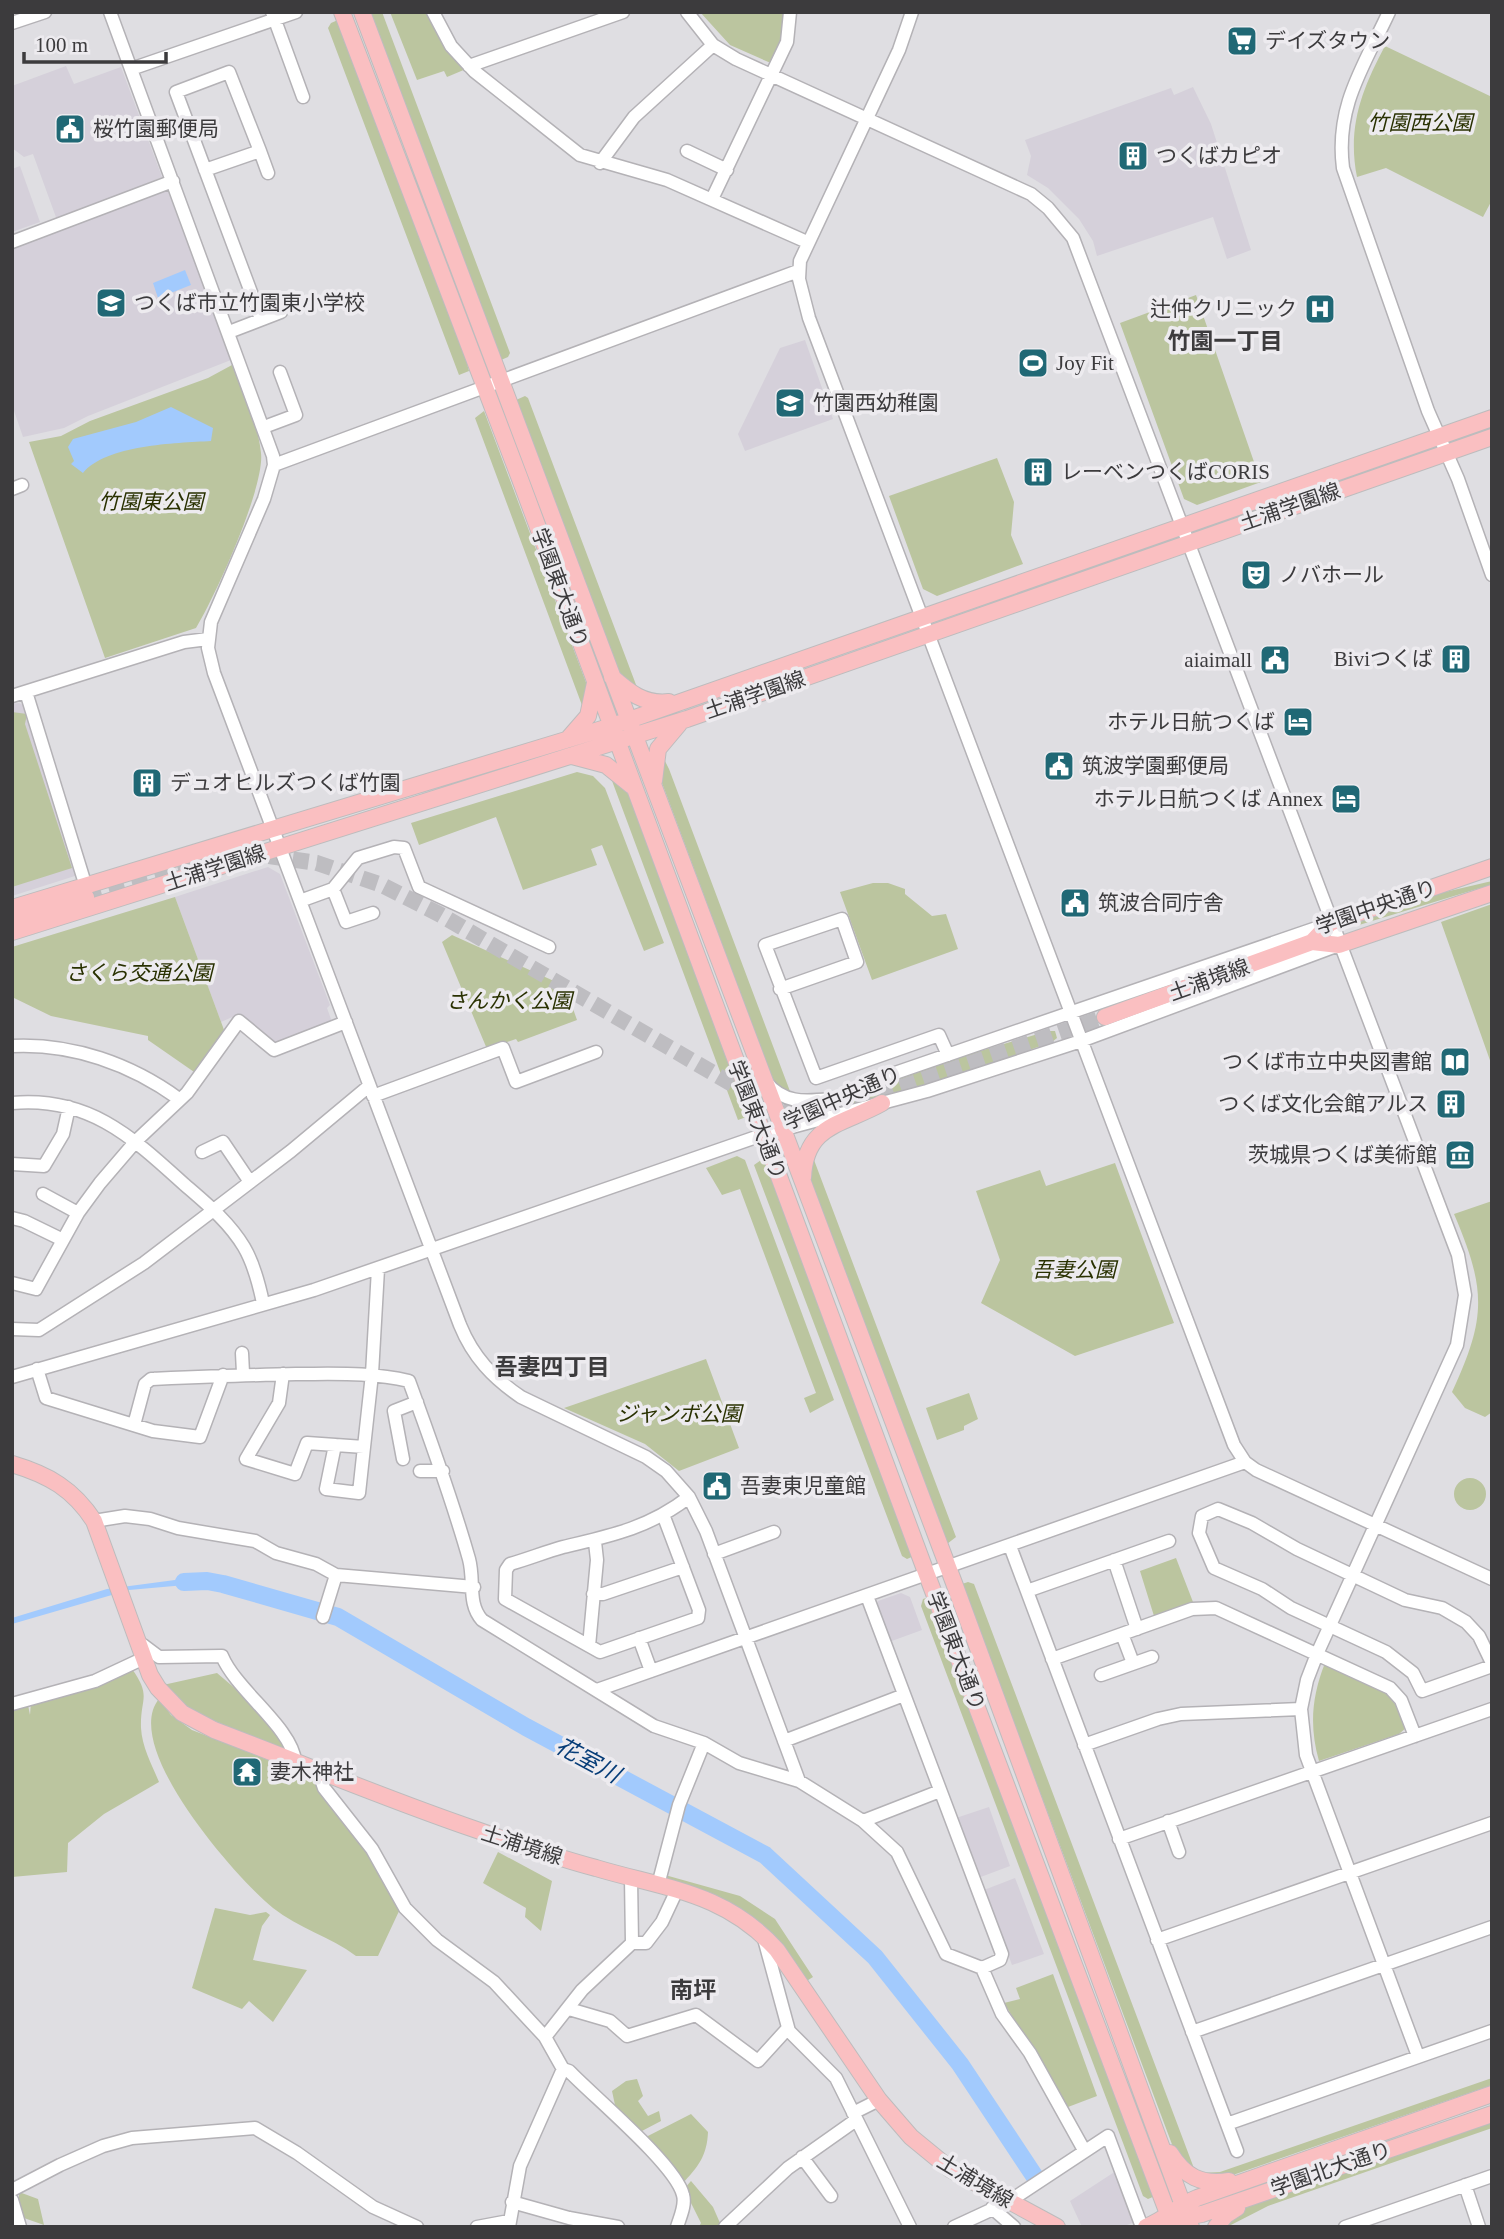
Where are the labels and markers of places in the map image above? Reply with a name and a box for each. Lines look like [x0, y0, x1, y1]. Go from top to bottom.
supermarket icon: デイズタウン [1225, 24, 1259, 58]
place label: デイズタウン [1265, 29, 1390, 53]
public building icon: 桜竹園郵便局 [53, 112, 87, 146]
place label: 桜竹園郵便局 [93, 117, 219, 141]
building icon: つくばカピオ [1116, 139, 1150, 173]
place label: つくばカピオ [1156, 144, 1282, 168]
school or university icon: つくば市立竹園東小学校 [94, 286, 128, 320]
place label: つくば市立竹園東小学校 [134, 291, 365, 315]
hospital icon: 辻仲クリニック [1303, 292, 1337, 326]
place label: 辻仲クリニック [1150, 297, 1297, 321]
sports icon: Joy Fit [1016, 346, 1050, 380]
place label: Joy Fit [1056, 351, 1114, 375]
school or university icon: 竹園西幼稚園 [773, 386, 807, 420]
place label: 竹園西幼稚園 [813, 391, 939, 415]
building icon: レーベンつくばCORIS [1021, 455, 1055, 489]
place label: レーベンつくばCORIS [1061, 460, 1270, 484]
theatre icon: ノバホール [1239, 558, 1273, 592]
place label: ノバホール [1279, 563, 1384, 587]
building icon: Biviつくば [1439, 642, 1473, 676]
public building icon: aiaimall [1258, 643, 1292, 677]
place label: Biviつくば [1334, 647, 1433, 671]
place label: aiaimall [1184, 648, 1252, 672]
hotel icon: ホテル日航つくば [1281, 705, 1315, 739]
place label: ホテル日航つくば [1107, 710, 1275, 734]
public building icon: 筑波学園郵便局 [1042, 749, 1076, 783]
place label: 筑波学園郵便局 [1082, 754, 1229, 778]
building icon: デュオヒルズつくば竹園 [130, 766, 164, 800]
place label: デュオヒルズつくば竹園 [170, 771, 401, 795]
hotel icon: ホテル日航つくば Annex [1329, 782, 1363, 816]
place label: ホテル日航つくば Annex [1094, 787, 1323, 811]
public building icon: 筑波合同庁舎 [1058, 886, 1092, 920]
place label: 筑波合同庁舎 [1098, 891, 1224, 915]
library icon: つくば市立中央図書館 [1438, 1045, 1472, 1079]
place label: つくば市立中央図書館 [1222, 1050, 1432, 1074]
building icon: つくば文化会館アルス [1434, 1087, 1468, 1121]
place label: つくば文化会館アルス [1218, 1092, 1428, 1116]
museum icon: 茨城県つくば美術館 [1443, 1138, 1477, 1172]
place label: 茨城県つくば美術館 [1248, 1143, 1437, 1167]
public building icon: 吾妻東児童館 [700, 1469, 734, 1503]
place label: 吾妻東児童館 [740, 1474, 866, 1498]
temple icon: 妻木神社 [230, 1755, 264, 1789]
place label: 妻木神社 [270, 1760, 354, 1784]

